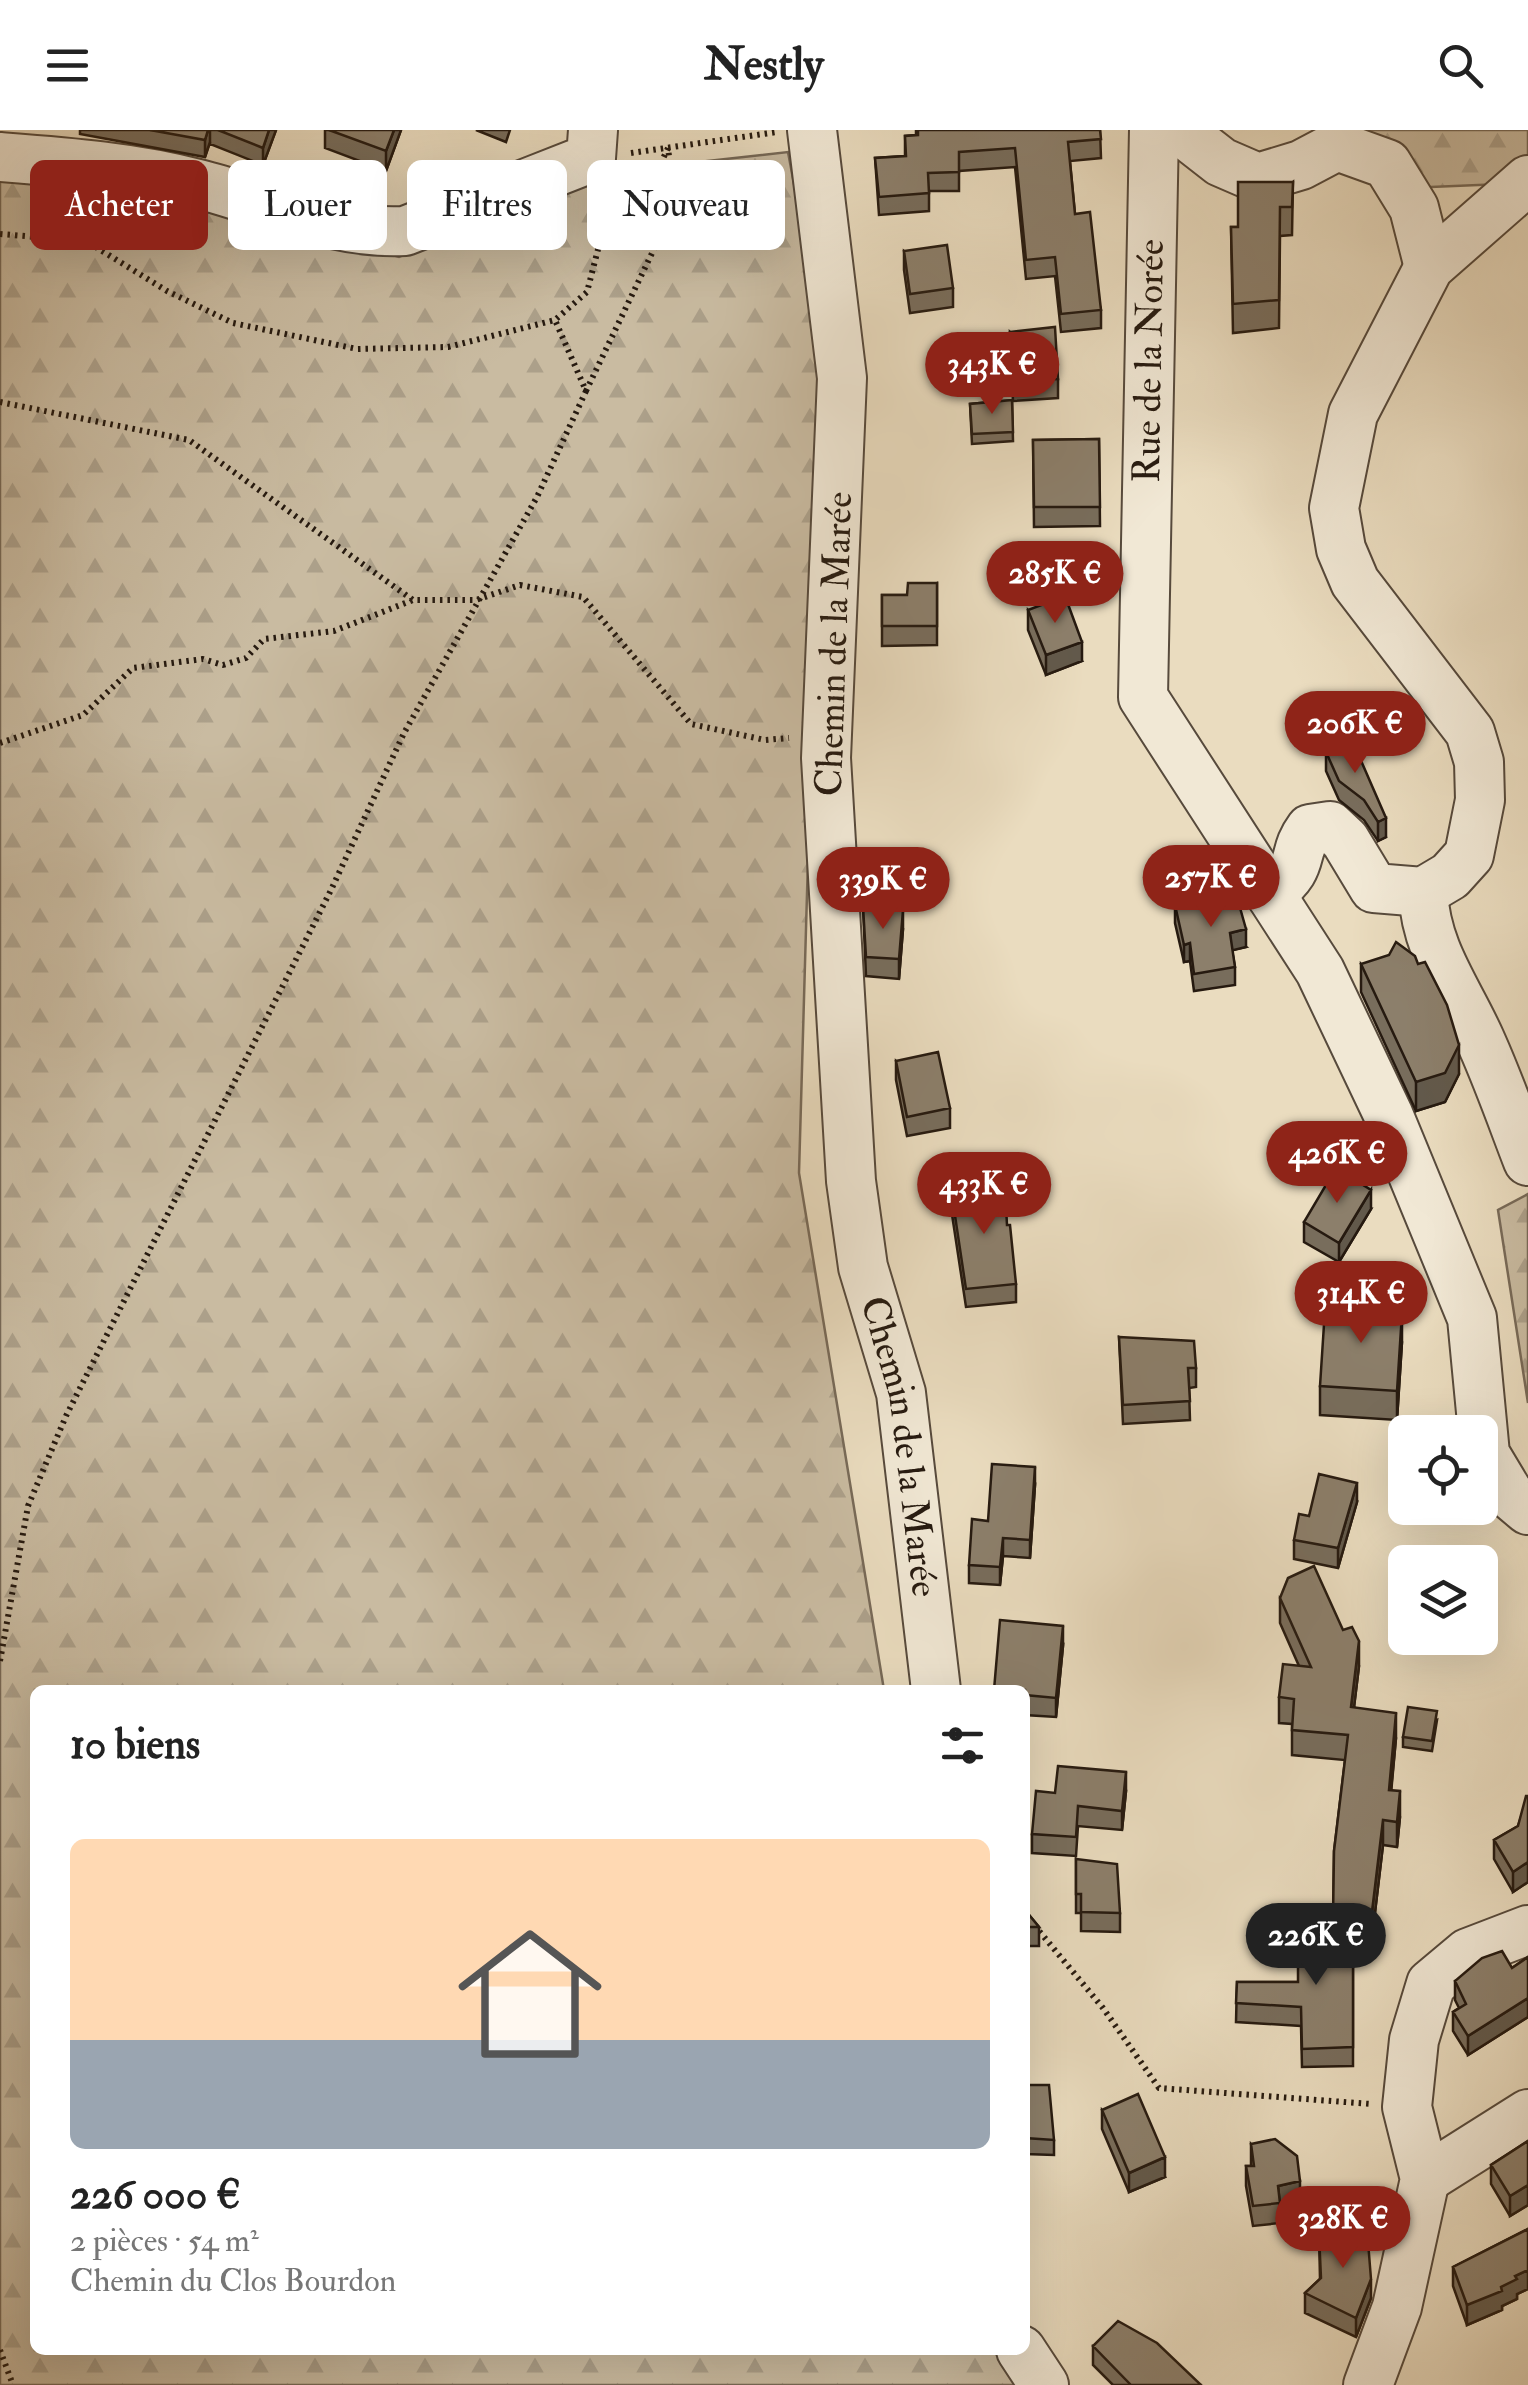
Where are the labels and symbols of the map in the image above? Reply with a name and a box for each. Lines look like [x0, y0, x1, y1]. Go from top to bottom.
street label: Rue de la Norée [1123, 239, 1175, 483]
pin: 343K € [911, 332, 1073, 417]
street label: Chemin de la Marée [805, 491, 863, 797]
pin: 285K € [974, 541, 1136, 626]
pin: 206K € [1274, 691, 1436, 776]
pin: 257K € [1130, 845, 1292, 930]
pin: 339K € [802, 847, 964, 932]
pin: 426K € [1256, 1121, 1418, 1206]
pin: 433K € [903, 1152, 1065, 1237]
pin: 314K € [1280, 1261, 1442, 1346]
street label: Chemin de la Marée [849, 1291, 949, 1600]
pin: 226K € [1235, 1903, 1397, 1988]
pin: 328K € [1262, 2186, 1424, 2271]

